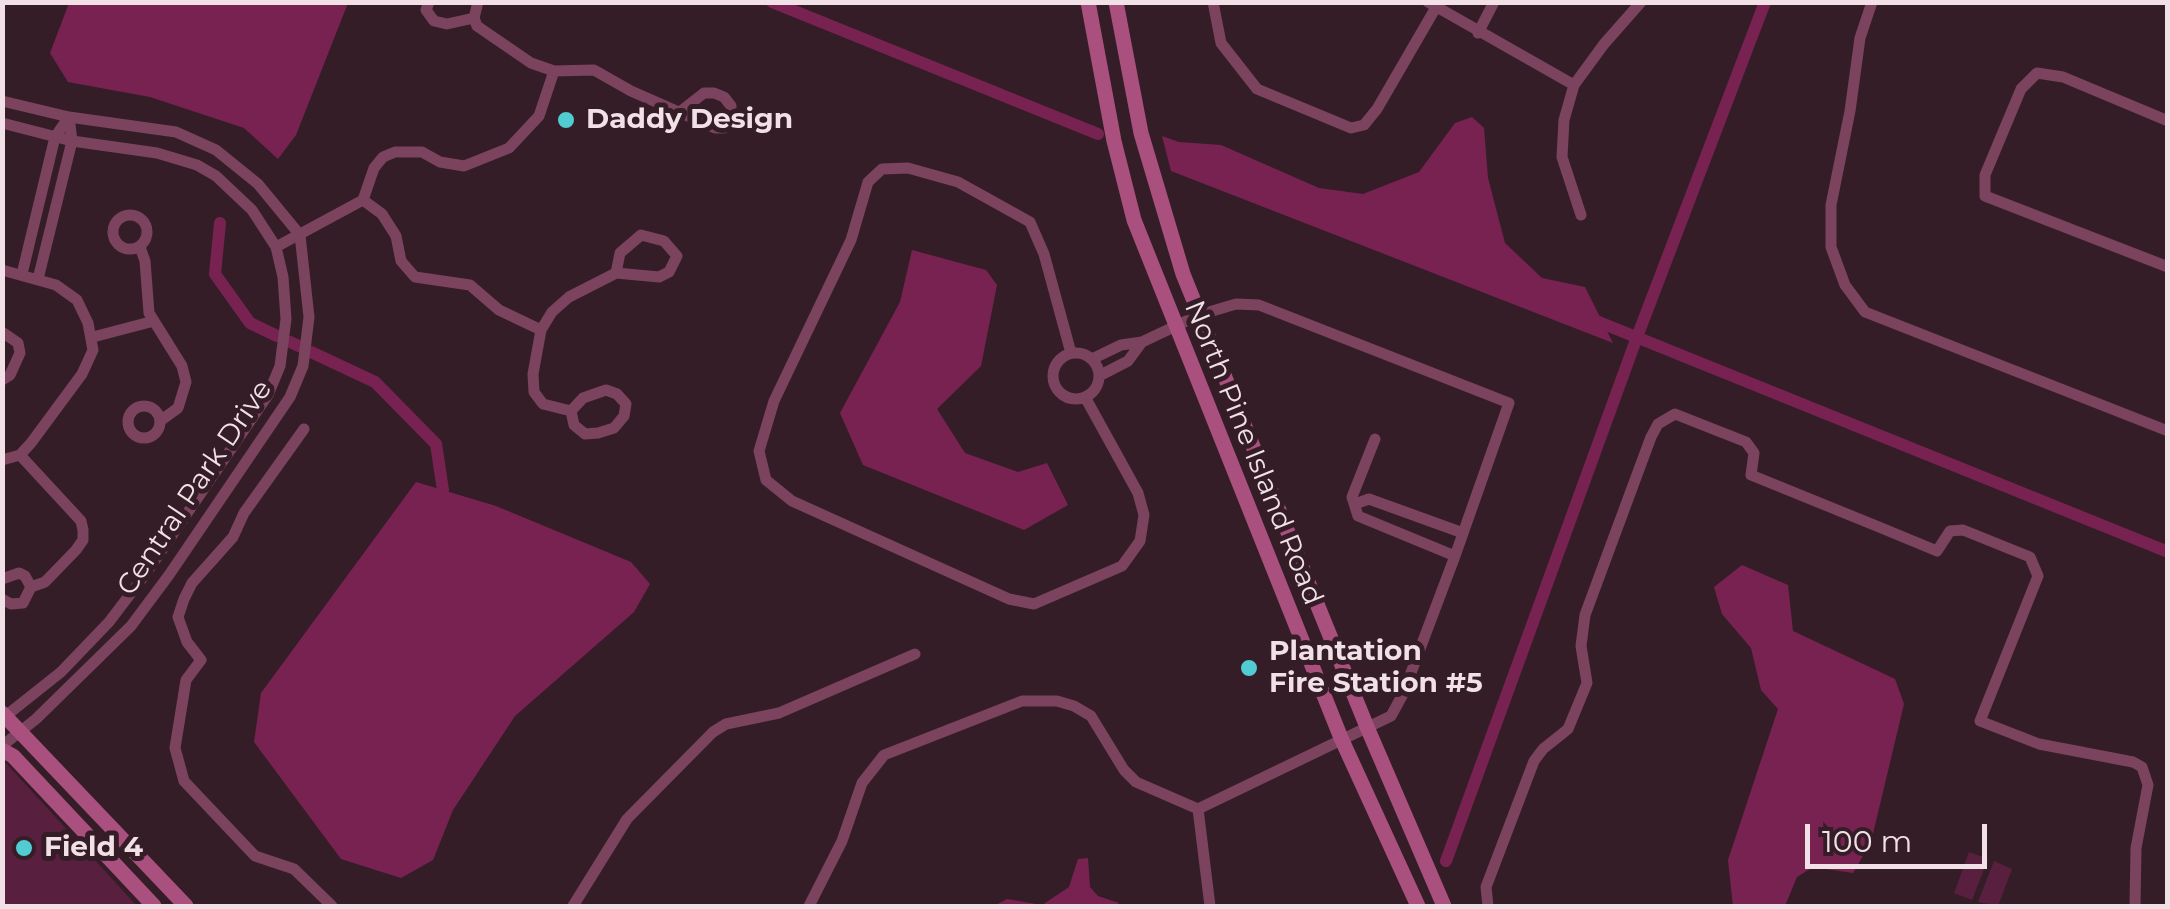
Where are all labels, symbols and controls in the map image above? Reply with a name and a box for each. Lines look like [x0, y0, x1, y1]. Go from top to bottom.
place label: Daddy Design [586, 103, 793, 137]
marker: Daddy Design [555, 109, 577, 131]
street label: North Pine Island Road [1177, 296, 1329, 610]
street label: Central Park Drive [110, 374, 280, 602]
place label: Plantation Fire Station #5 [1269, 635, 1483, 701]
marker: Plantation Fire Station #5 [1238, 657, 1260, 679]
scale bar [1810, 804, 1992, 866]
text: 100 m [1822, 823, 1912, 860]
place label: Field 4 [44, 831, 143, 865]
marker: Field 4 [13, 837, 35, 859]

